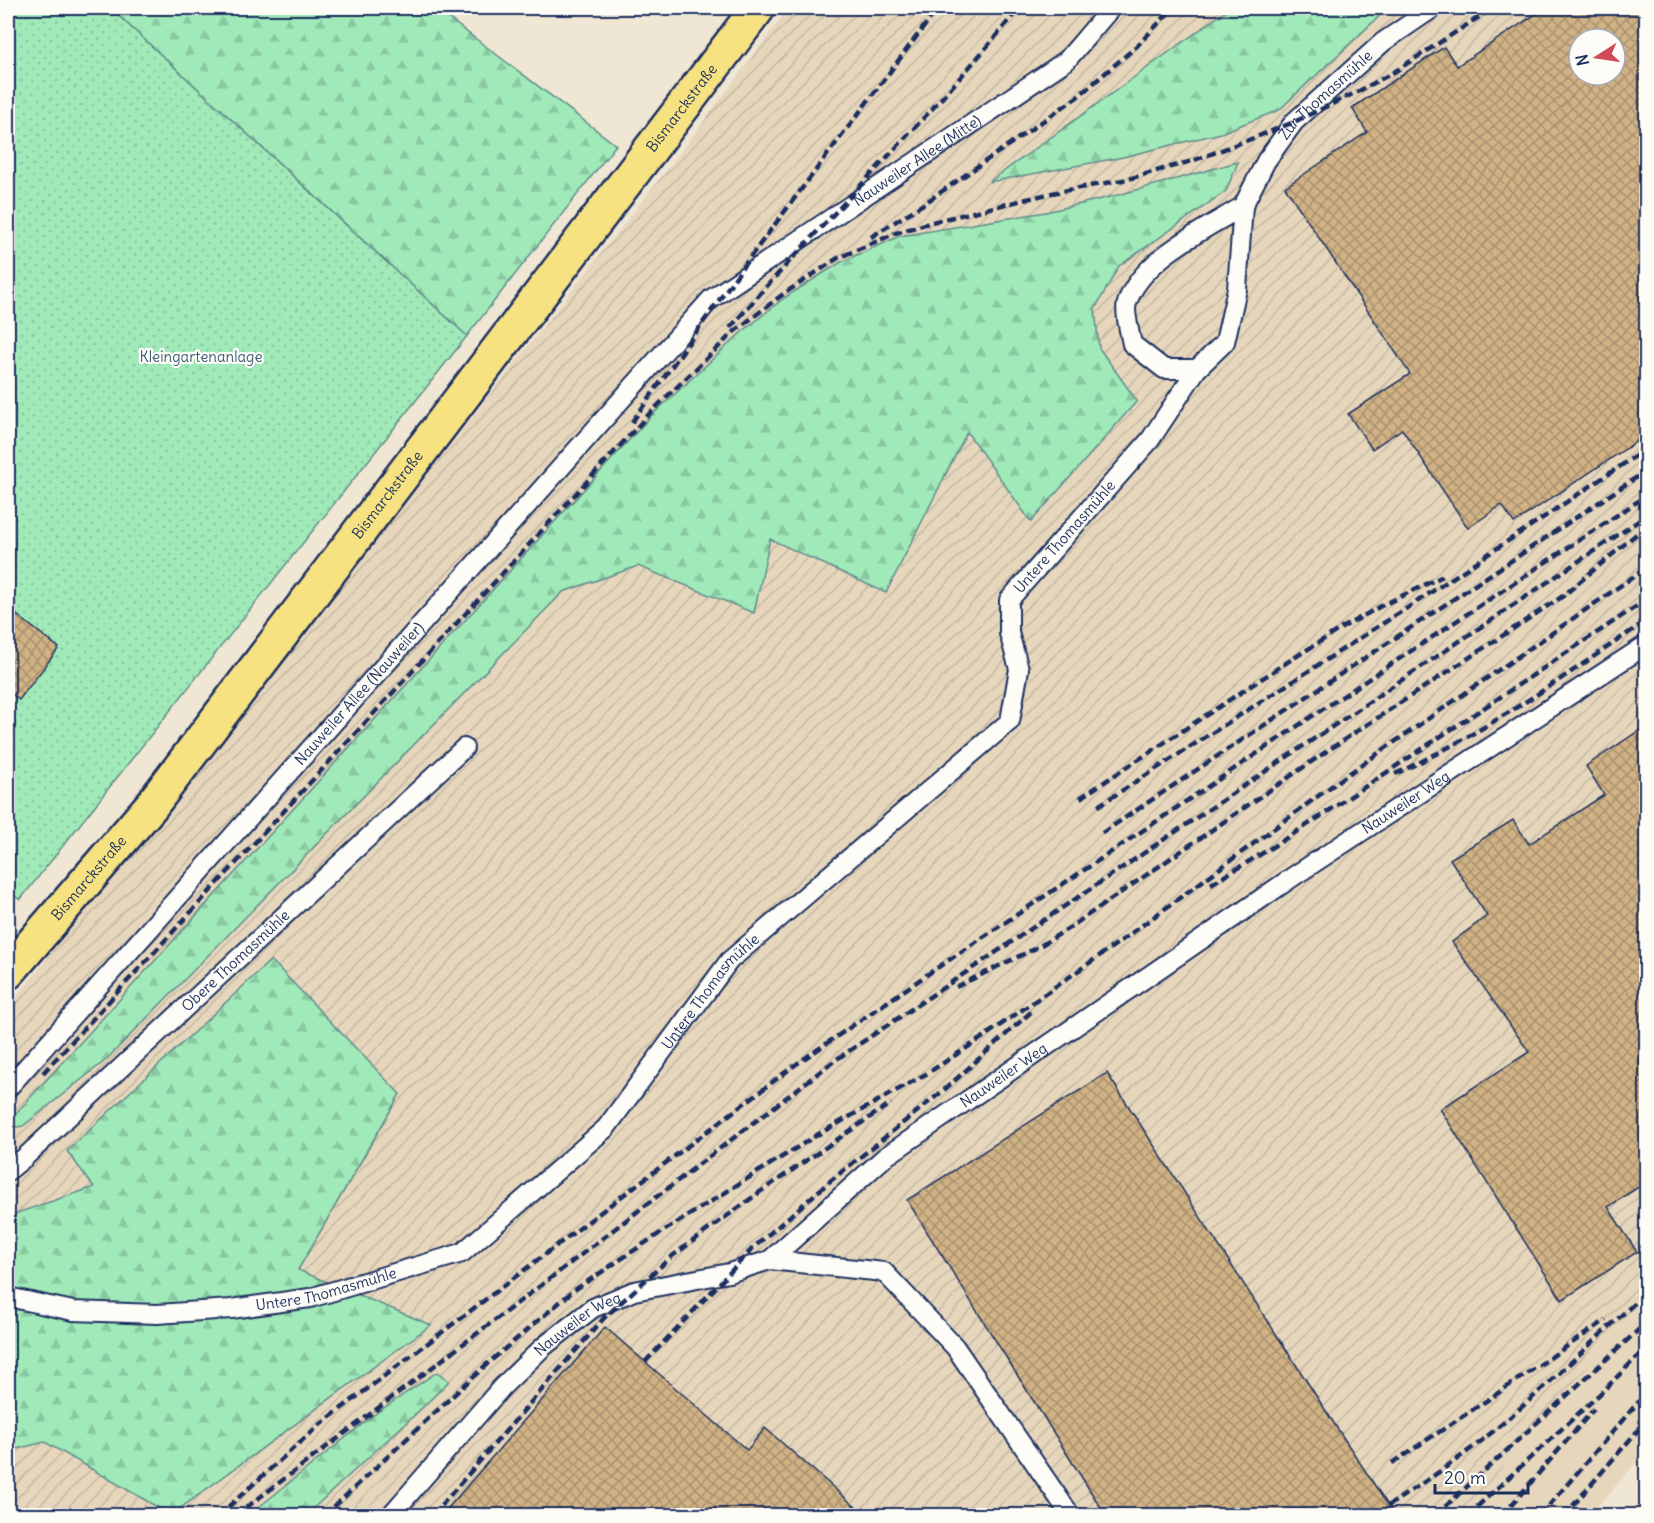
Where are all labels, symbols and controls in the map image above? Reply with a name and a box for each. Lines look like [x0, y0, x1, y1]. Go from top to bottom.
north arrow [1567, 27, 1627, 87]
street label: Zur Thomasmühle [1274, 46, 1376, 143]
text: N [1571, 53, 1593, 68]
street label: Bismarckstraße [642, 60, 721, 156]
street label: Nauweiler Allee (Mitte) [849, 110, 984, 210]
park label: Kleingartenanlage [139, 347, 263, 366]
street label: Bismarckstraße [348, 447, 427, 542]
street label: Untere Thomasmühle [1009, 476, 1119, 597]
street label: Nauweiler Allee (Nauweiler) [290, 618, 428, 769]
street label: Nauweiler Weg [1358, 766, 1453, 838]
street label: Bismarckstraße [47, 831, 130, 924]
street label: Obere Thomasmühle [177, 905, 293, 1015]
street label: Untere Thomasmühle [657, 929, 763, 1053]
street label: Nauweiler Weg [956, 1038, 1051, 1112]
street label: Untere Thomasmühle [254, 1263, 399, 1314]
street label: Nauweiler Weg [530, 1288, 623, 1360]
scale bar [1435, 1457, 1528, 1495]
text: 20 m [1444, 1466, 1486, 1489]

